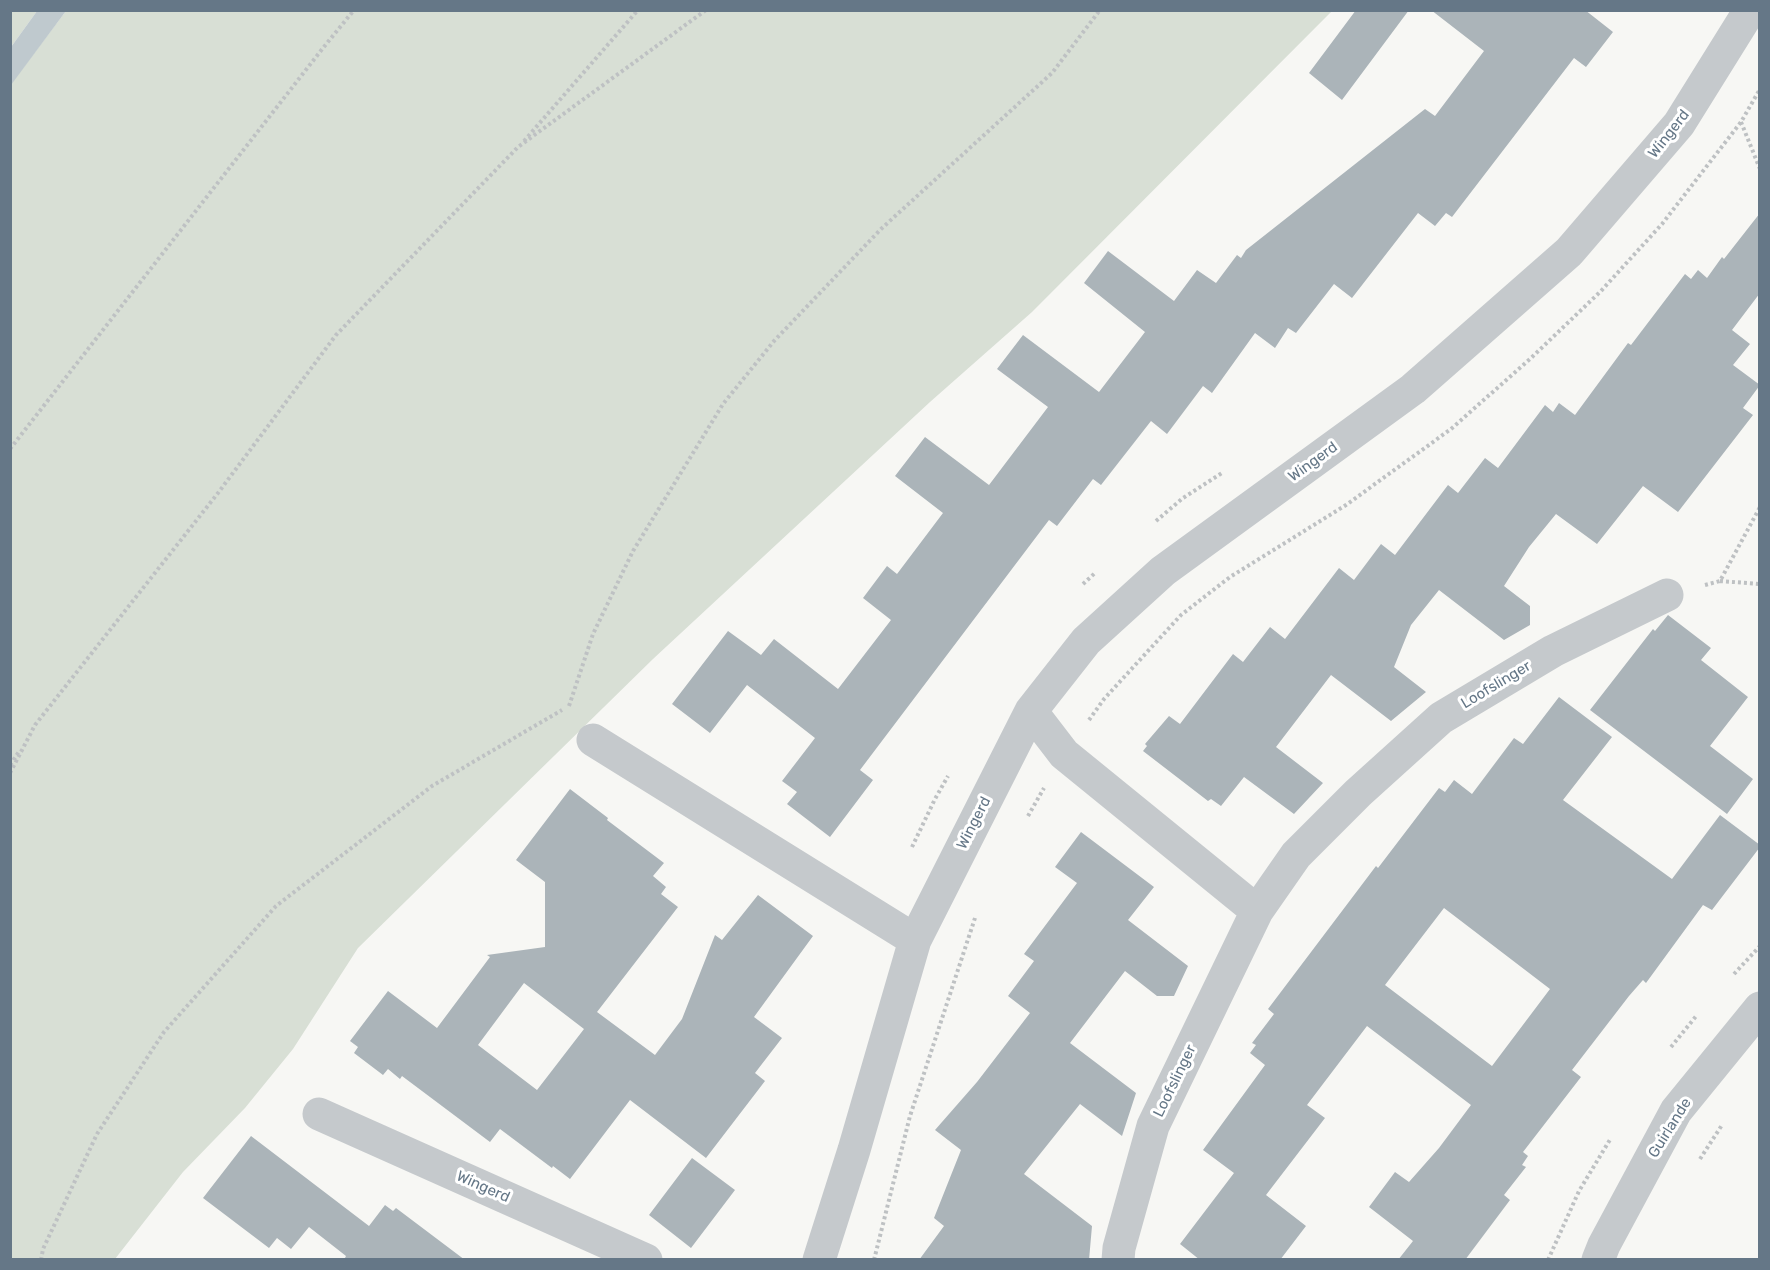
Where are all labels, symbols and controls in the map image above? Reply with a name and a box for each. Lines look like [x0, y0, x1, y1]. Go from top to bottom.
street label: Wingerd [1644, 106, 1694, 162]
street label: Wingerd [1285, 438, 1341, 486]
street label: Loofslinger [1458, 657, 1534, 713]
street label: Wingerd [953, 794, 995, 852]
street label: Loofslinger [1150, 1042, 1200, 1120]
street label: Guirlande [1645, 1095, 1695, 1161]
street label: Wingerd [454, 1167, 512, 1207]

